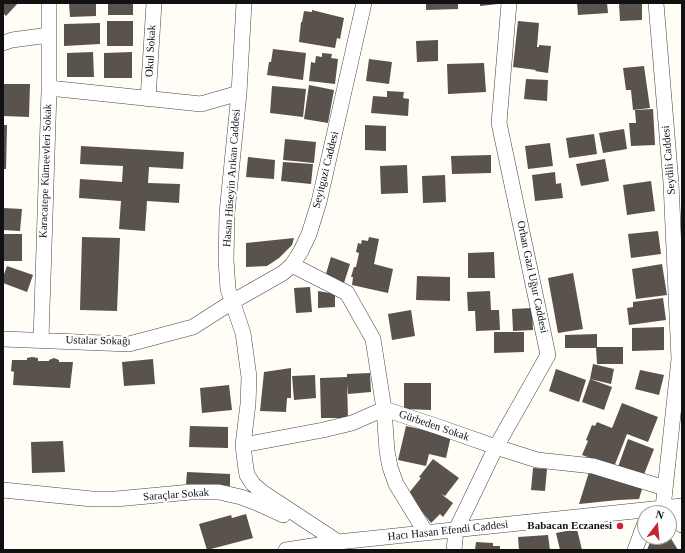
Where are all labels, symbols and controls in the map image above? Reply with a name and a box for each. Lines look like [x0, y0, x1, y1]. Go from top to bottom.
street label: Okul Sokak [143, 25, 159, 77]
street label: Karacatepe Kümeevleri Sokak [37, 104, 55, 238]
street label: Hasan Hüseyin Arıkan Caddesi [221, 109, 243, 247]
street label: Seydili Caddesi [659, 125, 679, 195]
street label: Seyitgazi Caddesi [310, 130, 342, 210]
street label: Orhan Gazi Uğur Caddesi [514, 220, 550, 334]
street label: Ustalar Sokağı [65, 334, 131, 348]
street label: Gürbeden Sokak [397, 408, 471, 444]
street label: Saraçlar Sokak [142, 486, 210, 504]
north arrow [637, 505, 677, 545]
text: N [655, 508, 666, 521]
street label: Hacı Hasan Efendi Caddesi [387, 518, 509, 544]
place label: Babacan Eczanesi [527, 519, 612, 533]
marker: Babacan Eczanesi [615, 521, 625, 531]

